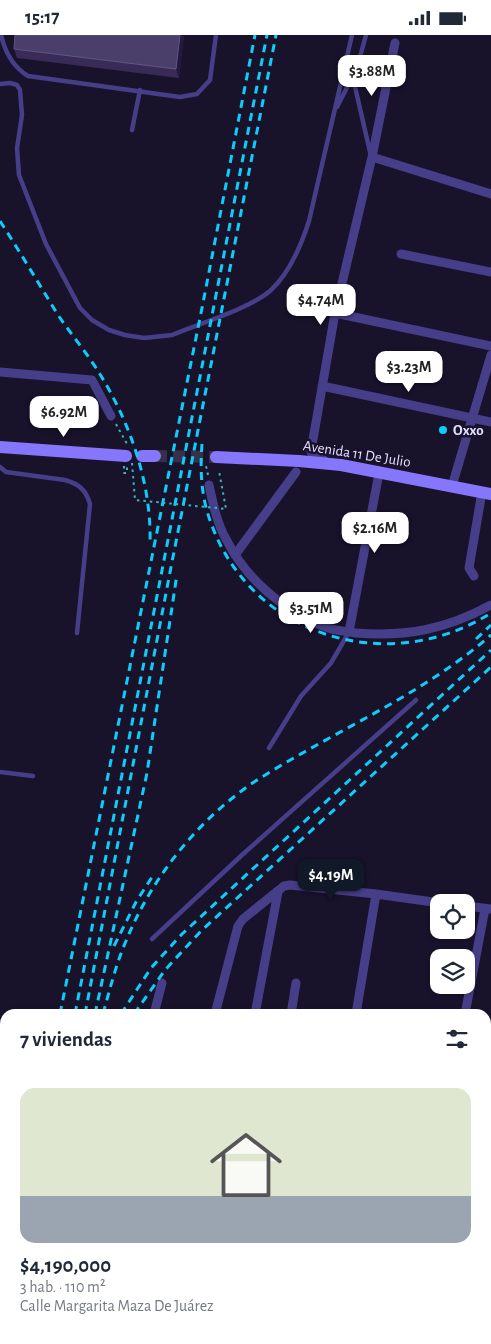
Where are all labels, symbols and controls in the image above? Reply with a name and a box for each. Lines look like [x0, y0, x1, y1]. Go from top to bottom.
text: 15:17 [25, 8, 59, 27]
pin: $3.88M [331, 55, 413, 97]
text: $3.88M [349, 63, 395, 79]
pin: $4.74M [280, 283, 362, 326]
text: $4.74M [298, 292, 344, 308]
pin: $3.23M [368, 351, 450, 393]
text: $3.23M [387, 359, 431, 375]
pin: $6.92M [23, 395, 105, 438]
text: $6.92M [41, 404, 87, 420]
place label: Oxxo [453, 423, 484, 438]
marker: Oxxo [437, 424, 449, 436]
street label: Avenida 11 De Julio [302, 438, 412, 470]
pin: $2.16M [334, 511, 416, 554]
text: $2.16M [353, 520, 397, 536]
pin: $3.51M [270, 591, 352, 634]
text: $3.51M [289, 600, 333, 616]
pin: $4.19M [290, 859, 372, 901]
text: $4.19M [308, 867, 354, 883]
map controls [430, 894, 475, 994]
button: locate [430, 894, 475, 939]
button: layers [430, 949, 475, 994]
icon: filters [443, 1025, 471, 1053]
text: 7 viviendas [20, 1029, 112, 1050]
icon: home [201, 1120, 291, 1210]
text: $4,190,000 [20, 1255, 111, 1276]
text: 3 hab. · 110 m² [20, 1279, 106, 1295]
text: Calle Margarita Maza De Juárez [20, 1298, 214, 1314]

